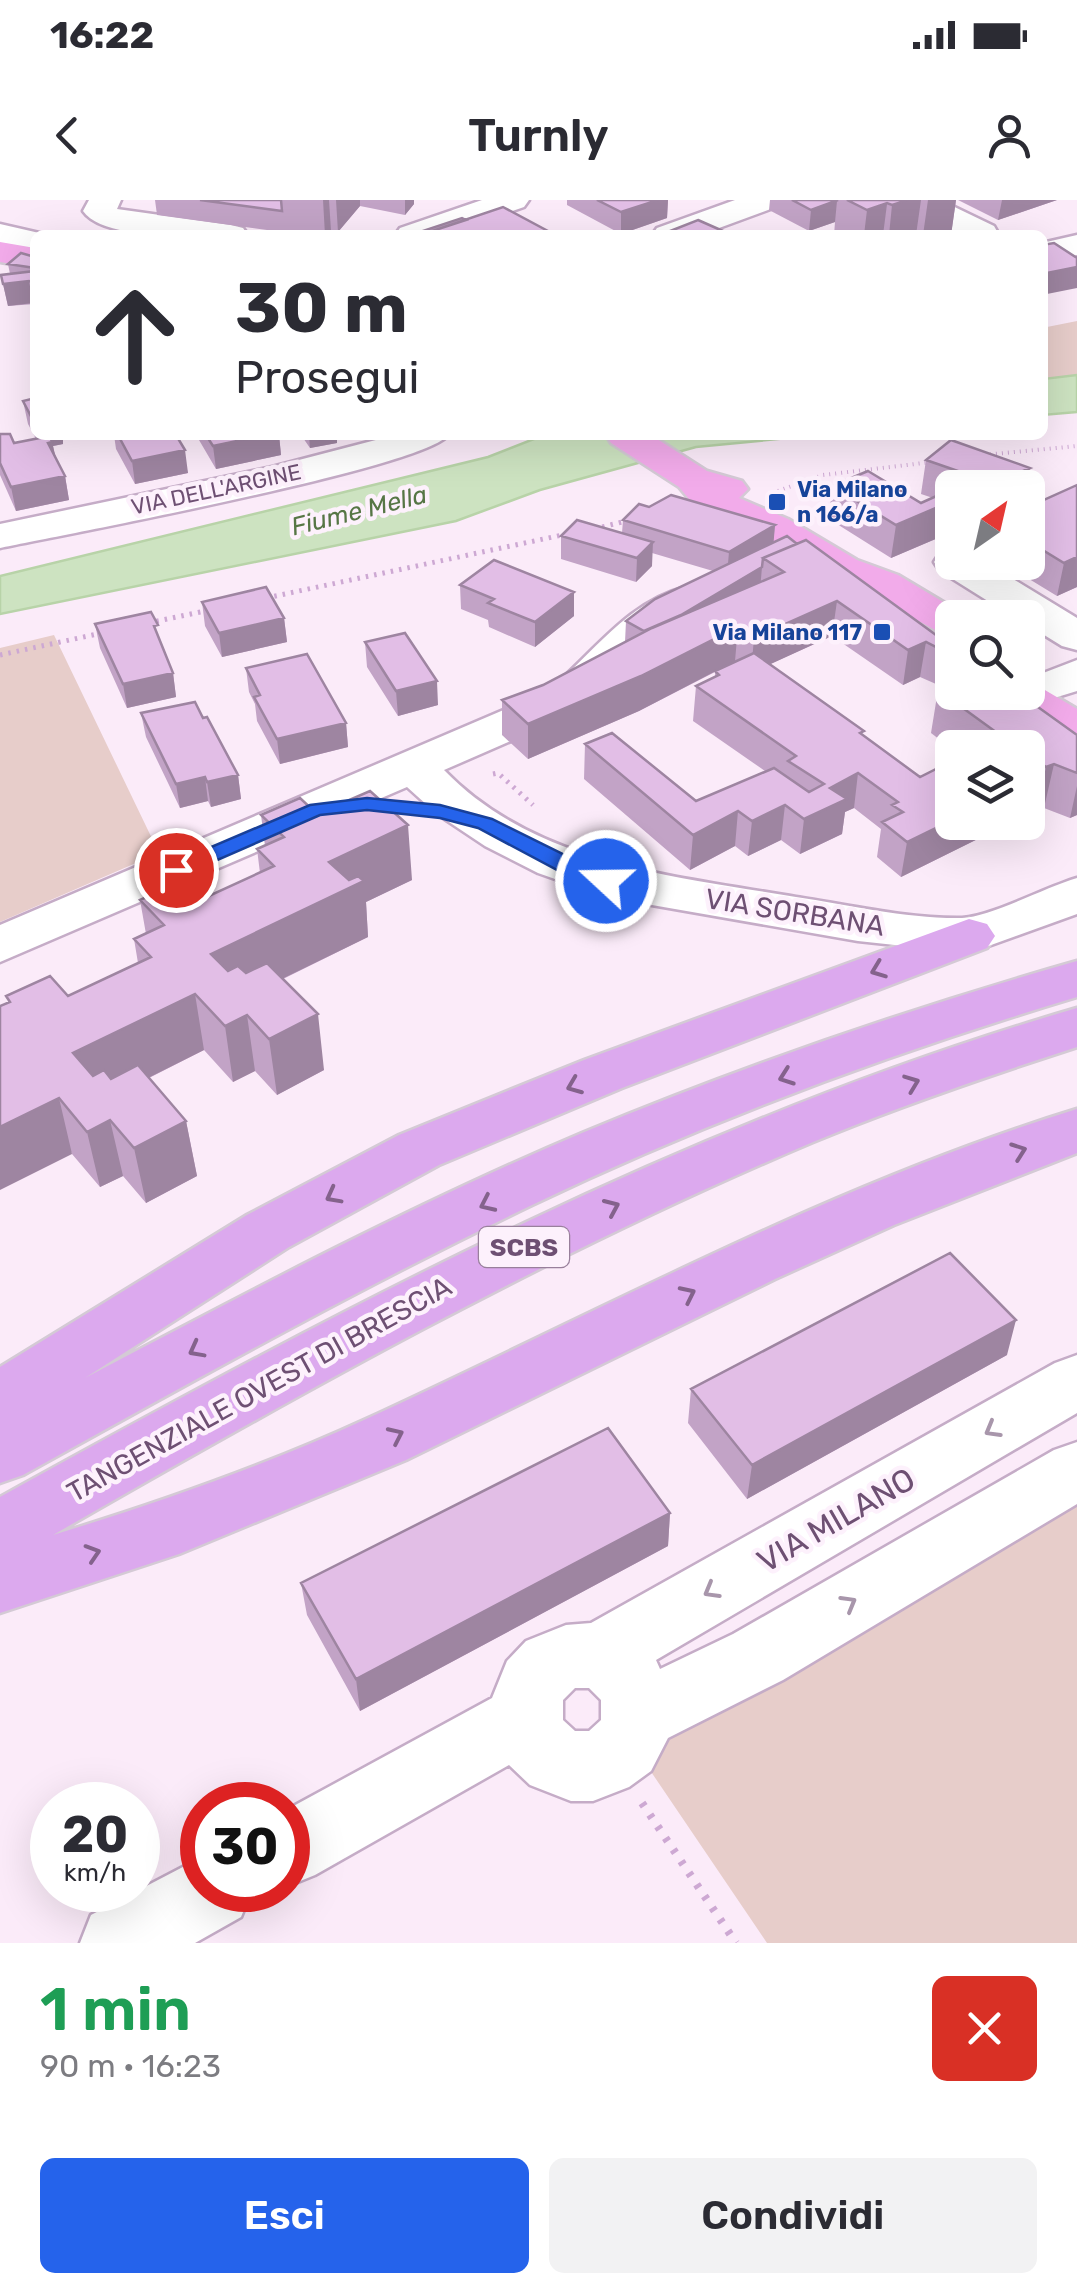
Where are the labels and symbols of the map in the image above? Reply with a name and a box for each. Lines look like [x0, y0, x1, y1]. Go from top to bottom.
street label: VIA DELL'ARGINE [129, 458, 304, 521]
north arrow [935, 470, 1045, 580]
place label: Via Milano n 166/a [797, 476, 907, 528]
water label: Fiume Mella [288, 480, 430, 541]
marker: Via Milano n 166/a [766, 491, 788, 513]
place label: Via Milano 117 [713, 619, 862, 646]
marker: Via Milano 117 [871, 621, 893, 643]
pin [134, 828, 219, 913]
position arrow [554, 829, 658, 933]
street label: VIA SORBANA [703, 882, 887, 943]
one-way arrow [870, 959, 888, 979]
one-way arrow [778, 1066, 795, 1086]
one-way arrow [566, 1074, 584, 1094]
one-way arrow [903, 1075, 920, 1095]
one-way arrow [1009, 1142, 1026, 1163]
one-way arrow [326, 1184, 344, 1203]
one-way arrow [479, 1191, 497, 1211]
one-way arrow [602, 1199, 620, 1219]
road number: SCBS [479, 1227, 569, 1267]
street label: TANGENZIALE OVEST DI BRESCIA [61, 1270, 457, 1509]
one-way arrow [678, 1286, 696, 1306]
one-way arrow [189, 1338, 207, 1357]
one-way arrow [985, 1417, 1003, 1437]
one-way arrow [385, 1427, 403, 1447]
street label: VIA MILANO [750, 1460, 922, 1580]
one-way arrow [84, 1544, 101, 1564]
one-way arrow [703, 1579, 721, 1599]
one-way arrow [838, 1596, 856, 1615]
speed limit sign: 30 [180, 1782, 310, 1912]

